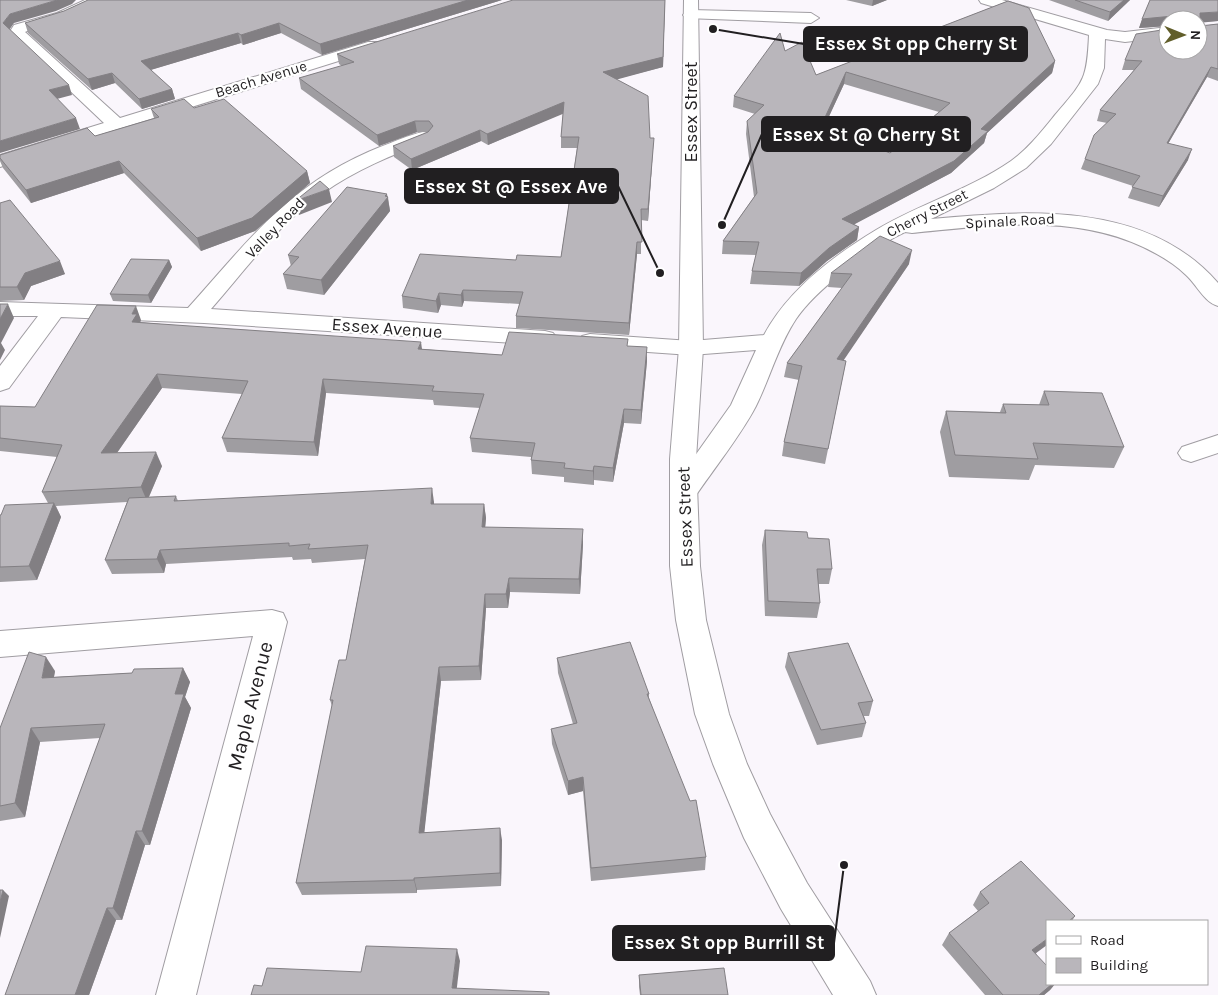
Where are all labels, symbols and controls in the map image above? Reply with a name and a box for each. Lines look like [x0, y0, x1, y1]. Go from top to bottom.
north arrow [1158, 10, 1208, 60]
callout: Essex St opp Cherry St [804, 27, 1027, 61]
text: N [1187, 30, 1204, 40]
text: Essex St opp Cherry St [815, 33, 1017, 55]
street label: Beach Avenue [213, 57, 309, 101]
street label: Essex Street [680, 61, 702, 163]
callout: Essex St @ Cherry St [762, 117, 970, 151]
text: Essex St @ Cherry St [772, 124, 960, 146]
callout: Essex St @ Essex Ave [405, 169, 618, 203]
text: Essex St @ Essex Ave [414, 176, 608, 198]
street label: Cherry Street [883, 185, 971, 241]
street label: Valley Road [242, 194, 308, 262]
street label: Spinale Road [965, 210, 1055, 232]
street label: Essex Avenue [331, 313, 443, 343]
street label: Essex Street [672, 466, 698, 568]
street label: Maple Avenue [222, 639, 278, 773]
legend [1046, 920, 1208, 985]
callout: Essex St opp Burrill St [613, 926, 834, 960]
text: Road [1090, 931, 1125, 949]
text: Essex St opp Burrill St [623, 932, 825, 954]
text: Building [1090, 956, 1148, 974]

